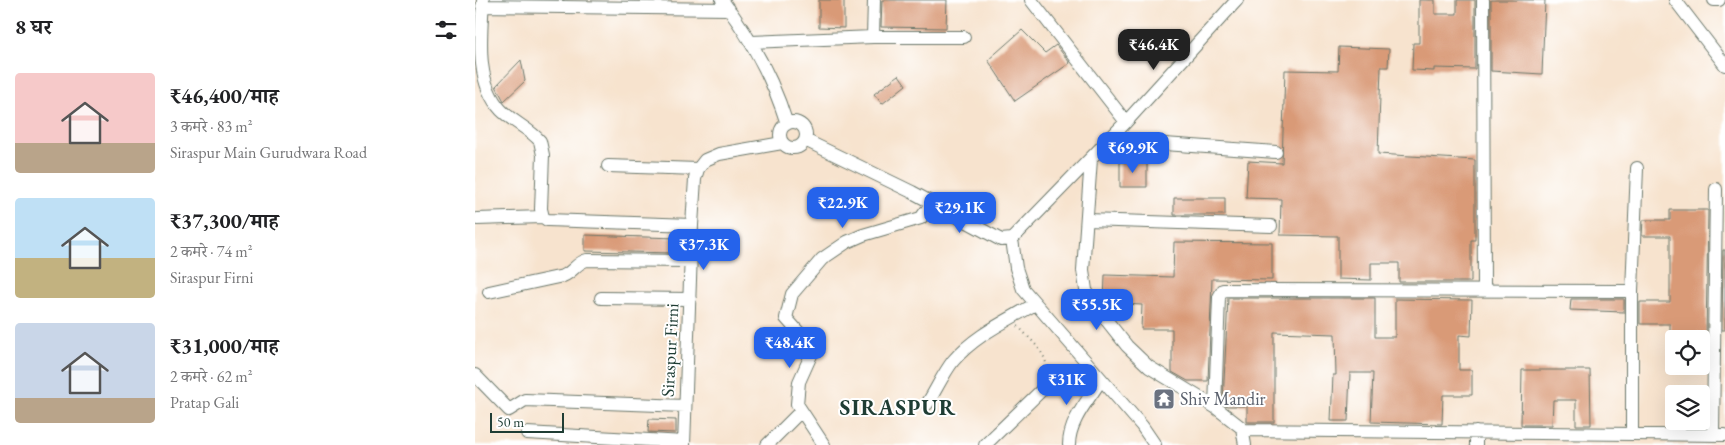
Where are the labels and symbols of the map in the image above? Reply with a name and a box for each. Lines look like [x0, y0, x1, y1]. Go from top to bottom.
pin: ₹46.4K [1113, 28, 1195, 71]
pin: ₹69.9K [1092, 132, 1174, 174]
pin: ₹22.9K [802, 186, 884, 229]
pin: ₹29.1K [919, 192, 1001, 234]
pin: ₹37.3K [663, 228, 745, 271]
pin: ₹55.5K [1056, 288, 1138, 331]
street label: Siraspur Firni [656, 302, 683, 397]
pin: ₹48.4K [749, 326, 831, 369]
pin: ₹31K [1037, 364, 1097, 406]
temple icon: Shiv Mandir [1152, 387, 1176, 411]
place label: Shiv Mandir [1180, 387, 1266, 410]
district label: SIRASPUR [840, 393, 956, 422]
scale bar [490, 410, 564, 433]

